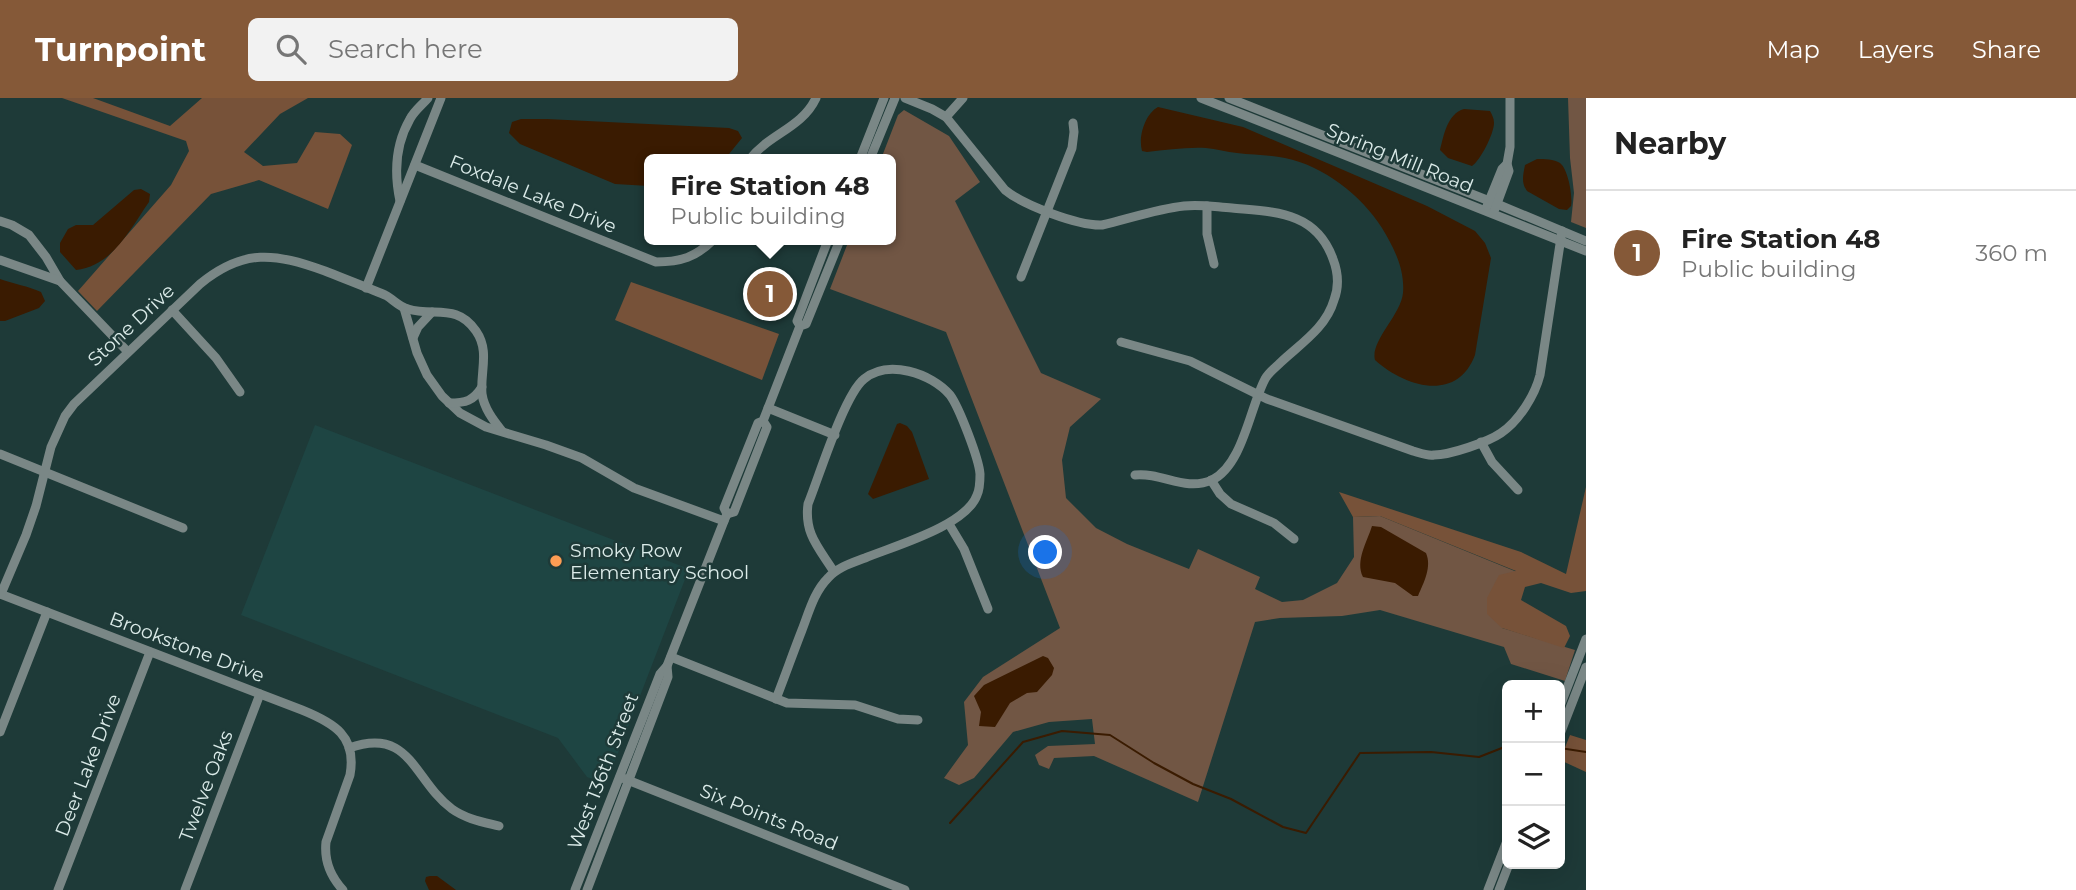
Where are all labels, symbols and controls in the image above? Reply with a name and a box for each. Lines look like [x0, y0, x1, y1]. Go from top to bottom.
search box [248, 18, 738, 81]
text: Turnpoint [35, 29, 206, 69]
icon: search [272, 30, 310, 68]
text: Search here [328, 33, 483, 65]
text: Map [1766, 35, 1820, 64]
text: Layers [1858, 35, 1934, 64]
text: Share [1972, 35, 2041, 64]
street label: Spring Mill Road [1323, 118, 1477, 198]
text: Nearby [1614, 125, 1726, 162]
street label: Foxdale Lake Drive [446, 150, 620, 238]
popup [644, 154, 896, 245]
text: Fire Station 48 [670, 170, 870, 202]
text: Public building [670, 202, 846, 230]
text: Fire Station 48 [1681, 223, 1880, 255]
text: 1 [1632, 239, 1642, 267]
text: 360 m [1975, 239, 2048, 267]
text: Public building [1681, 255, 1856, 283]
pin: 1 [747, 268, 793, 320]
street label: Stone Drive [83, 279, 179, 371]
your location [1028, 535, 1062, 569]
place label: Smoky Row Elementary School [570, 539, 749, 584]
marker: Smoky Row Elementary School [548, 553, 564, 569]
street label: Brookstone Drive [106, 607, 268, 687]
map controls [1502, 680, 1565, 869]
button: + [1502, 680, 1565, 743]
street label: West 136th Street [563, 689, 644, 852]
street label: Deer Lake Drive [50, 690, 126, 840]
street label: Twelve Oaks [174, 727, 238, 845]
button: − [1502, 743, 1565, 806]
street label: Six Points Road [697, 779, 841, 855]
button: layers [1502, 806, 1565, 869]

